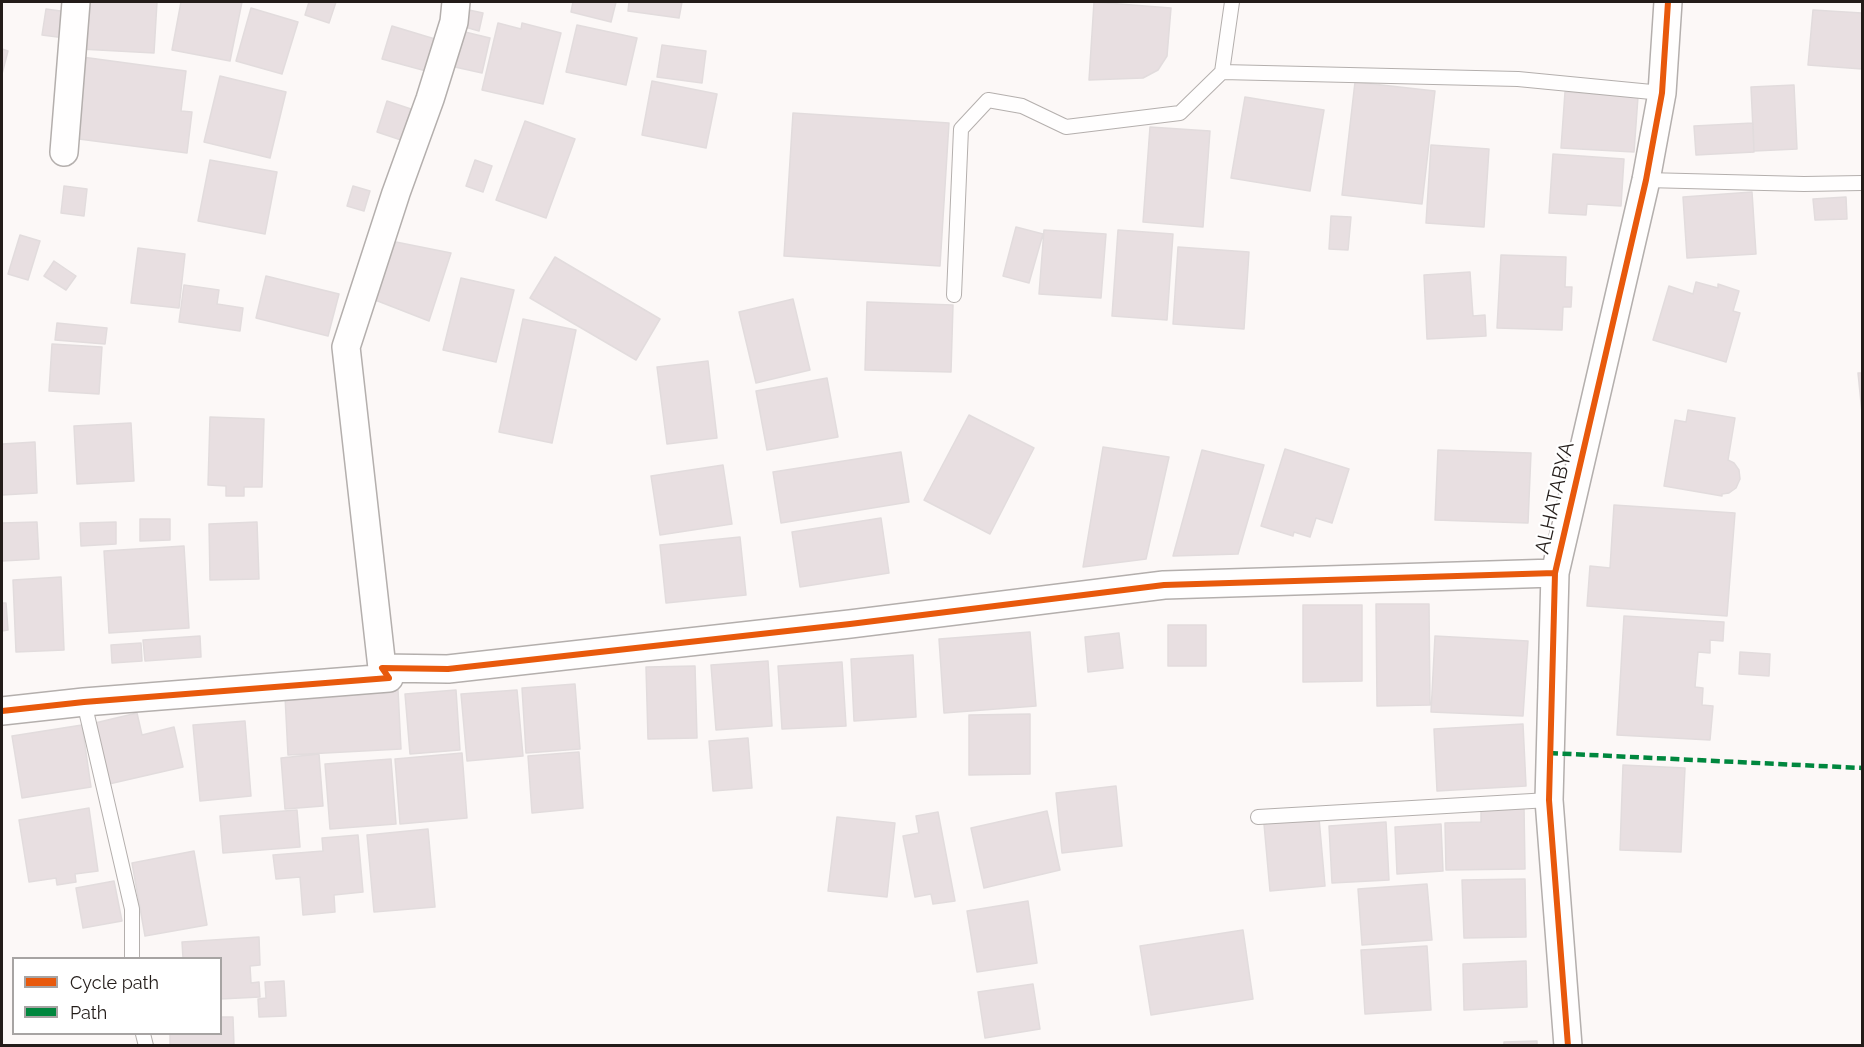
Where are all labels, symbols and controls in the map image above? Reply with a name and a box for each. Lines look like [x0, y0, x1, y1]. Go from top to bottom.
street label: ALHATABYA [1530, 440, 1580, 556]
legend [12, 957, 222, 1035]
text: Cycle path [70, 972, 159, 993]
text: Path [70, 1002, 107, 1023]

